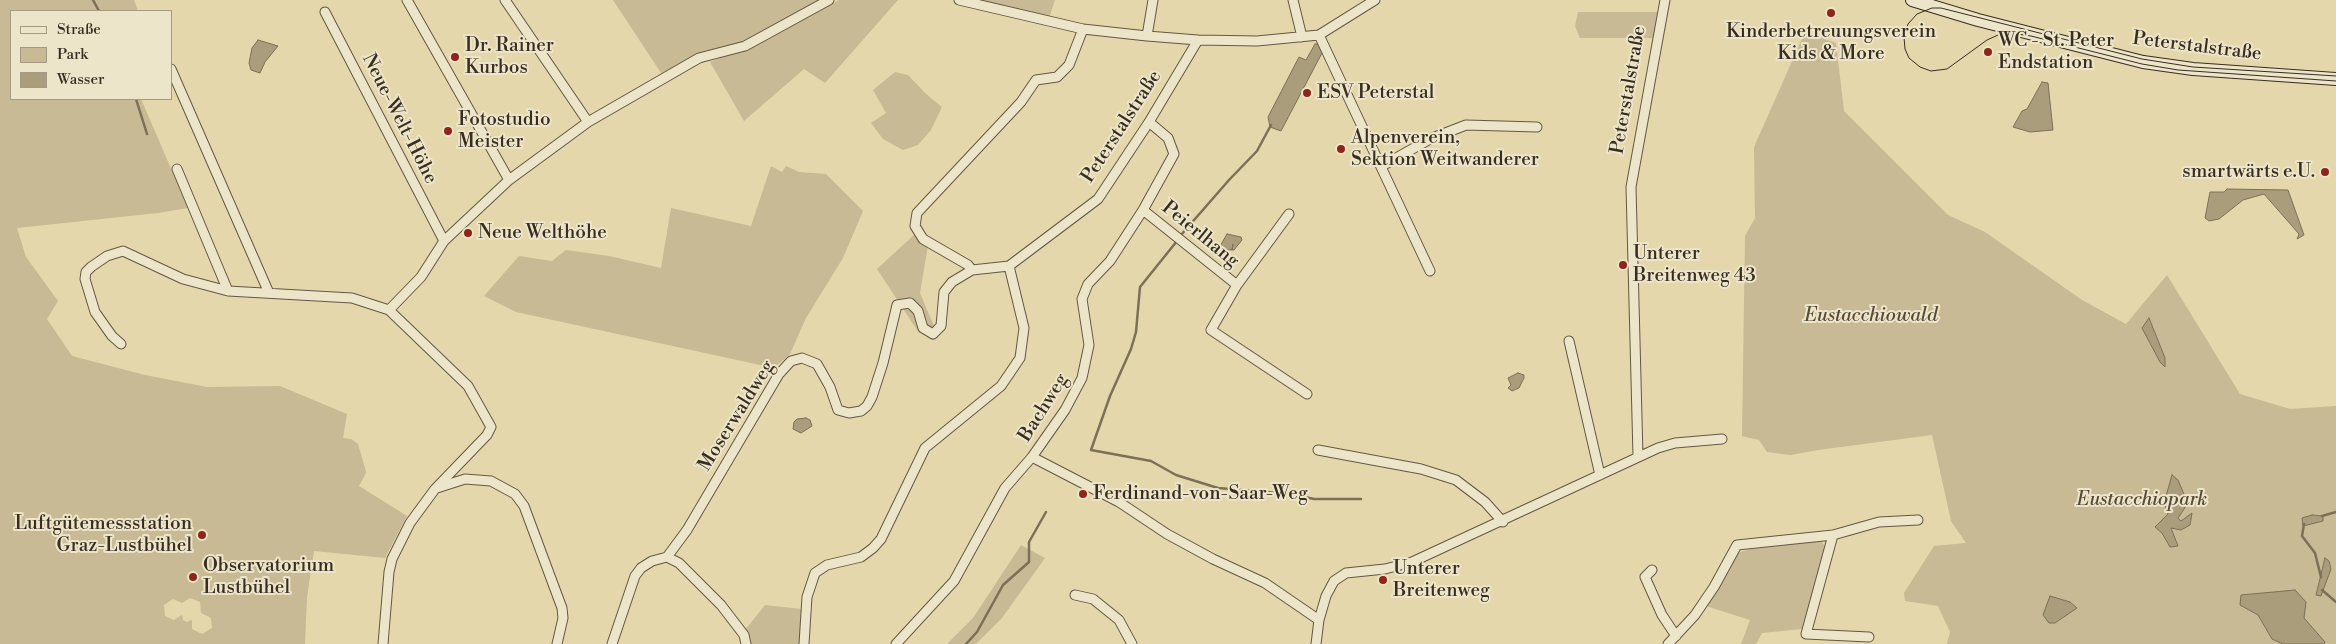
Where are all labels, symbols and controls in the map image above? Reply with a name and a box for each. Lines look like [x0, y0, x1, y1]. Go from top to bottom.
marker: Kinderbetreuungsverein Kids & More [1825, 7, 1837, 19]
legend [10, 10, 172, 100]
text: Straße [57, 20, 101, 39]
place label: Kinderbetreuungsverein Kids & More [1726, 21, 1936, 65]
street label: Peterstalstraße [1607, 24, 1651, 156]
street label: Peterstalstraße [2131, 28, 2263, 66]
place label: WC - St. Peter Endstation [1998, 30, 2114, 74]
place label: Dr. Rainer Kurbos [465, 35, 554, 79]
text: Park [57, 45, 88, 64]
marker: WC - St. Peter Endstation [1982, 46, 1994, 58]
street label: Neue-Welt-Höhe [356, 50, 442, 188]
marker: Dr. Rainer Kurbos [449, 51, 461, 63]
street label: Peterstalstraße [1077, 66, 1167, 188]
text: Wasser [57, 70, 104, 89]
place label: ESV Peterstal [1317, 82, 1434, 104]
marker: ESV Peterstal [1301, 87, 1313, 99]
place label: Fotostudio Meister [458, 109, 551, 153]
marker: Fotostudio Meister [442, 125, 454, 137]
place label: Alpenverein, Sektion Weitwanderer [1351, 127, 1539, 171]
marker: Alpenverein, Sektion Weitwanderer [1335, 143, 1347, 155]
place label: smartwärts e.U. [2182, 161, 2315, 183]
marker: smartwärts e.U. [2319, 166, 2331, 178]
street label: Peierlhang [1157, 197, 1243, 273]
place label: Neue Welthöhe [478, 222, 607, 244]
marker: Neue Welthöhe [462, 227, 474, 239]
place label: Unterer Breitenweg 43 [1633, 243, 1756, 287]
marker: Unterer Breitenweg 43 [1617, 259, 1629, 271]
park label: Eustacchiowald [1804, 305, 1938, 327]
street label: Moserwaldweg [694, 356, 780, 476]
street label: Bachweg [1014, 370, 1074, 446]
place label: Ferdinand-von-Saar-Weg [1093, 483, 1308, 505]
marker: Ferdinand-von-Saar-Weg [1077, 488, 1089, 500]
park label: Eustacchiopark [2077, 489, 2207, 511]
place label: Luftgütemessstation Graz-Lustbühel [14, 513, 192, 557]
marker: Luftgütemessstation Graz-Lustbühel [196, 529, 208, 541]
place label: Observatorium Lustbühel [203, 555, 334, 599]
place label: Unterer Breitenweg [1393, 558, 1490, 602]
marker: Observatorium Lustbühel [187, 571, 199, 583]
marker: Unterer Breitenweg [1377, 574, 1389, 586]

